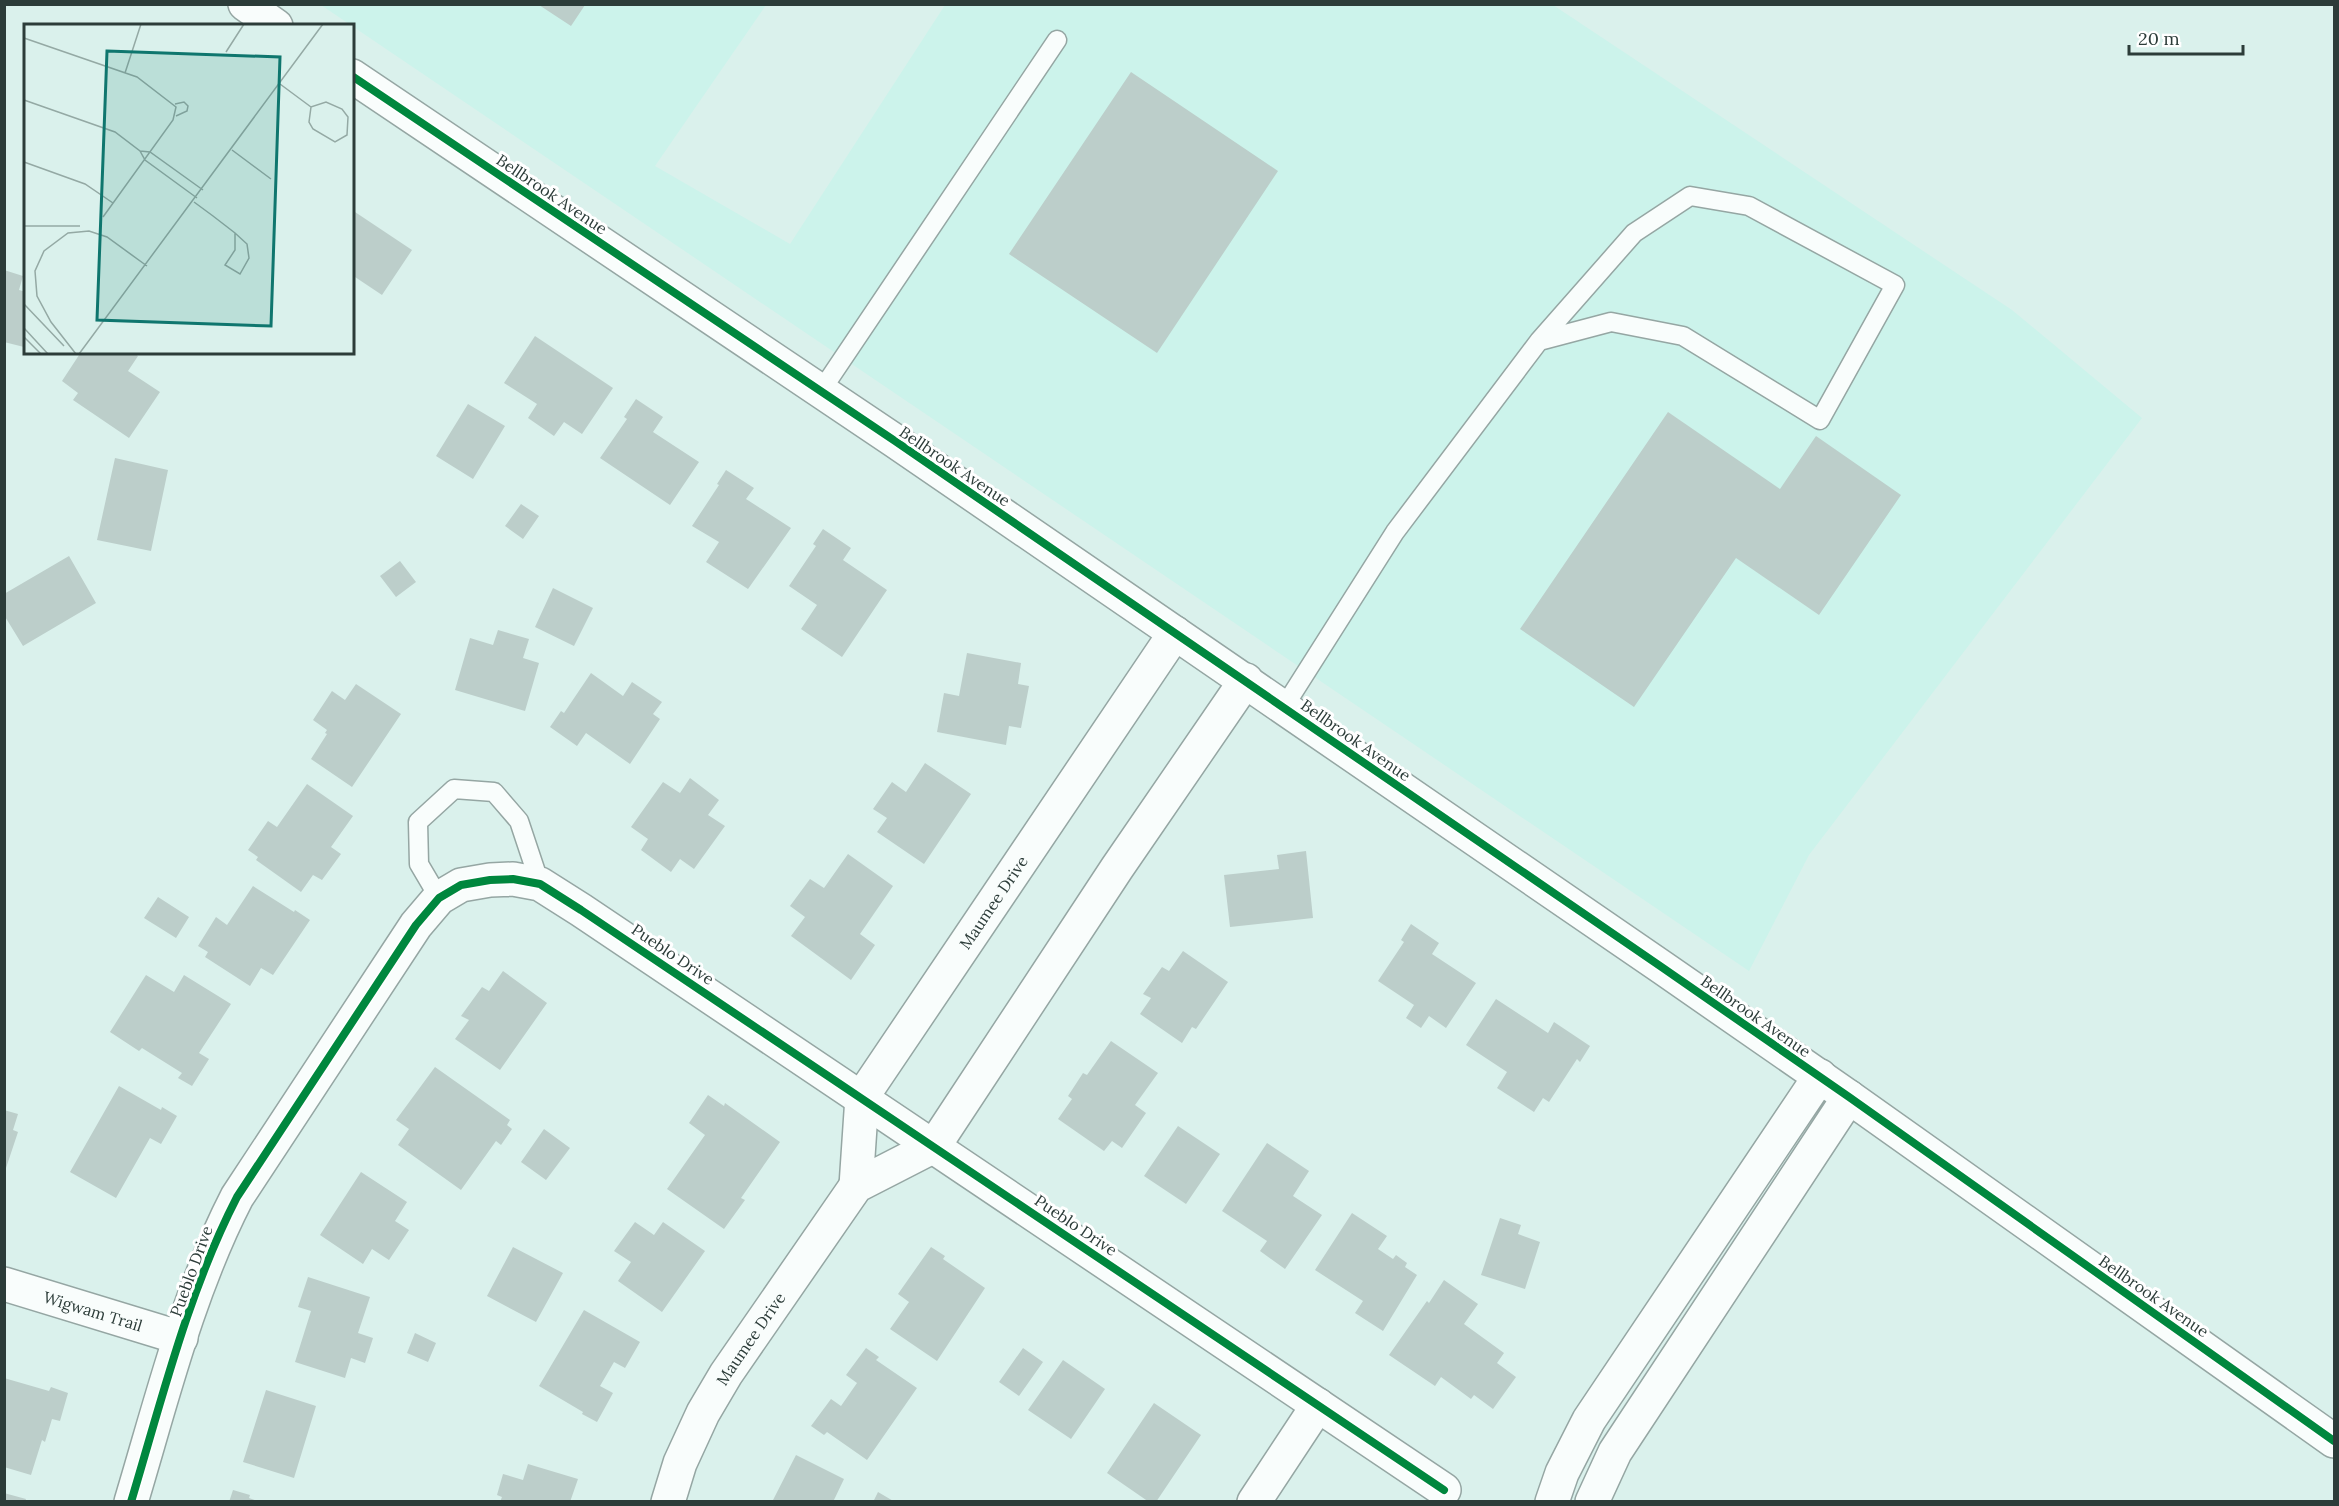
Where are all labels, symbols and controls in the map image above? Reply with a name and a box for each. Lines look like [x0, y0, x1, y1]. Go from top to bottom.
scale bar [2129, 18, 2243, 56]
inset map [24, 24, 354, 354]
text: 20 m [2138, 27, 2180, 50]
street label: Bellbrook Avenue [493, 150, 611, 239]
street label: Bellbrook Avenue [896, 422, 1014, 511]
street label: Bellbrook Avenue [1297, 695, 1415, 785]
street label: Maumee Drive [955, 852, 1032, 953]
street label: Pueblo Drive [628, 919, 718, 989]
street label: Bellbrook Avenue [1697, 971, 1815, 1061]
street label: Pueblo Drive [1031, 1190, 1121, 1260]
street label: Pueblo Drive [165, 1223, 217, 1319]
street label: Bellbrook Avenue [2095, 1251, 2213, 1341]
street label: Wigwam Trail [41, 1287, 145, 1336]
street label: Maumee Drive [712, 1288, 790, 1389]

